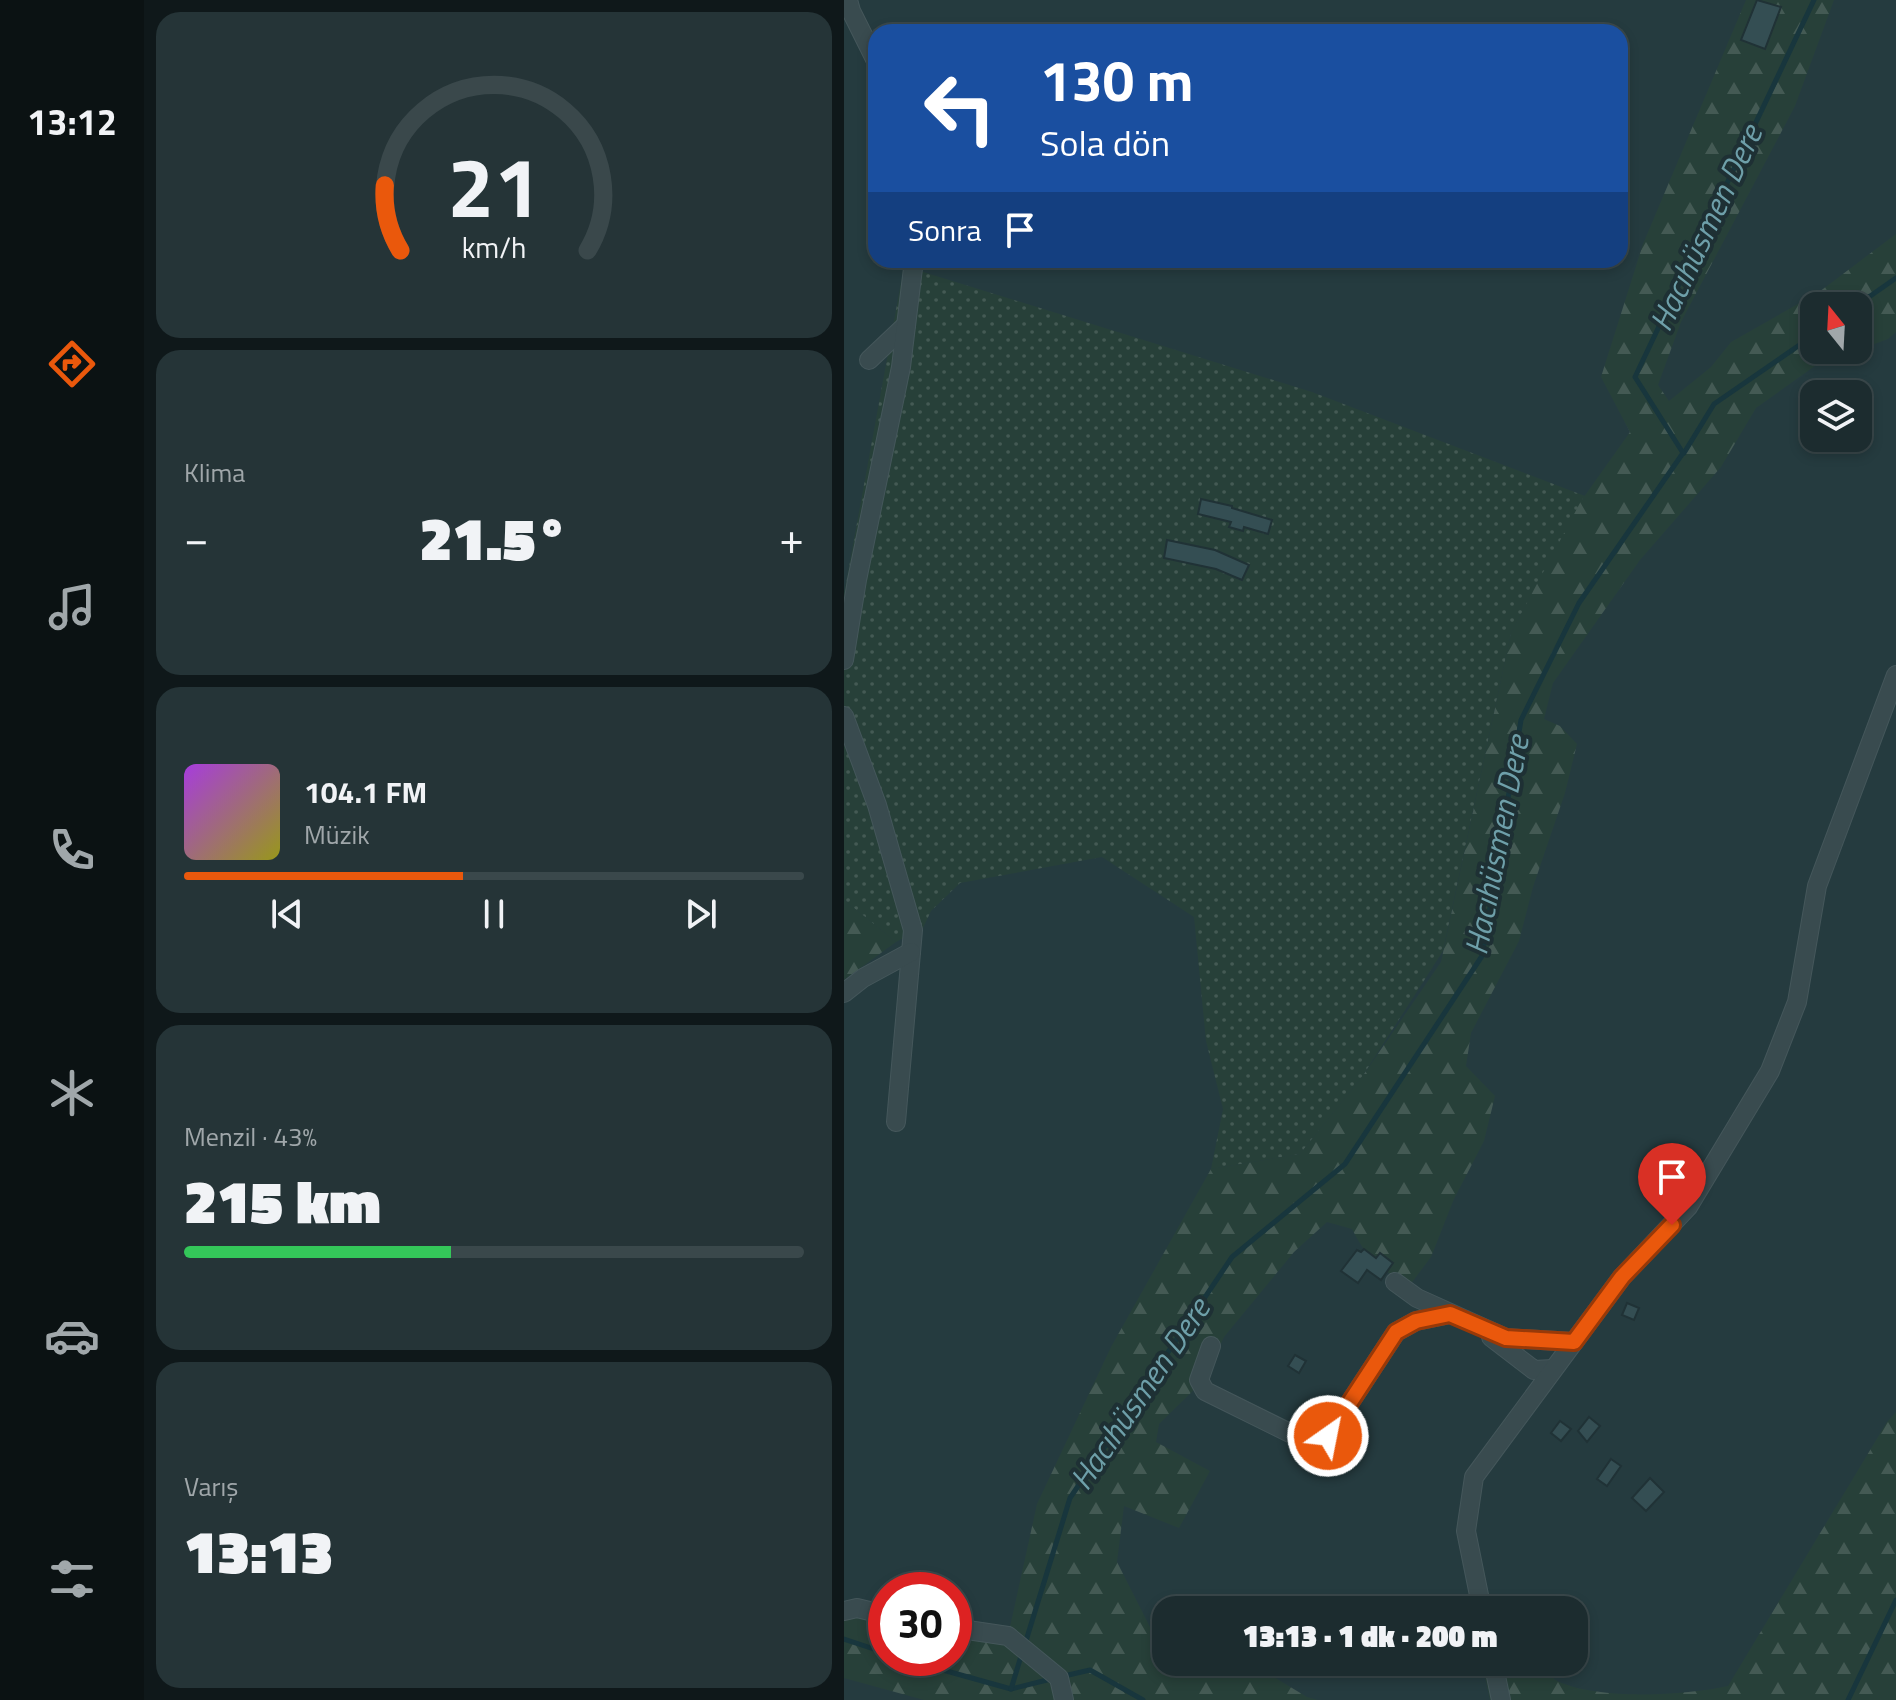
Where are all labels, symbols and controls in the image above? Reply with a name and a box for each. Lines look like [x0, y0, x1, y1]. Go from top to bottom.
text: 130 m [1040, 38, 1193, 123]
icon: left [908, 56, 1012, 160]
text: 13:12 [27, 94, 117, 149]
text: Sola dön [1040, 115, 1170, 170]
water label: Hacıhüsmen Dere [1636, 115, 1775, 338]
text: 21 [447, 122, 541, 248]
text: Sonra [908, 207, 982, 253]
icon: arrive [998, 208, 1042, 252]
text: km/h [462, 226, 526, 269]
north arrow [1800, 292, 1872, 364]
map controls [1800, 292, 1872, 452]
icon: directions [44, 336, 100, 392]
button: layers [1800, 380, 1872, 452]
text: Klima [184, 453, 245, 492]
text: 21.5° [420, 492, 568, 583]
text: − [184, 504, 209, 571]
text: + [779, 504, 804, 571]
icon: music [44, 579, 100, 635]
water label: Hacıhüsmen Dere [1451, 729, 1541, 958]
text: 104.1 FM [304, 769, 427, 815]
text: Müzik [304, 815, 370, 854]
icon: phone [44, 822, 100, 878]
icon: previous [265, 892, 309, 936]
icon: pause [472, 892, 516, 936]
icon: next [679, 892, 723, 936]
icon: climate [44, 1065, 100, 1121]
text: Menzil · 43% [184, 1117, 317, 1156]
pin [1638, 1143, 1706, 1225]
text: 215 km [184, 1155, 381, 1246]
icon: arrive [1650, 1155, 1694, 1199]
water label: Hacıhüsmen Dere [1057, 1286, 1222, 1499]
icon: car [44, 1308, 100, 1364]
position arrow [1286, 1394, 1370, 1478]
text: Varış [184, 1467, 238, 1506]
text: 13:13 [184, 1505, 333, 1596]
icon: filters [44, 1551, 100, 1607]
speed limit sign: 30 [868, 1572, 972, 1676]
text: 13:13 · 1 dk · 200 m [1243, 1613, 1497, 1659]

